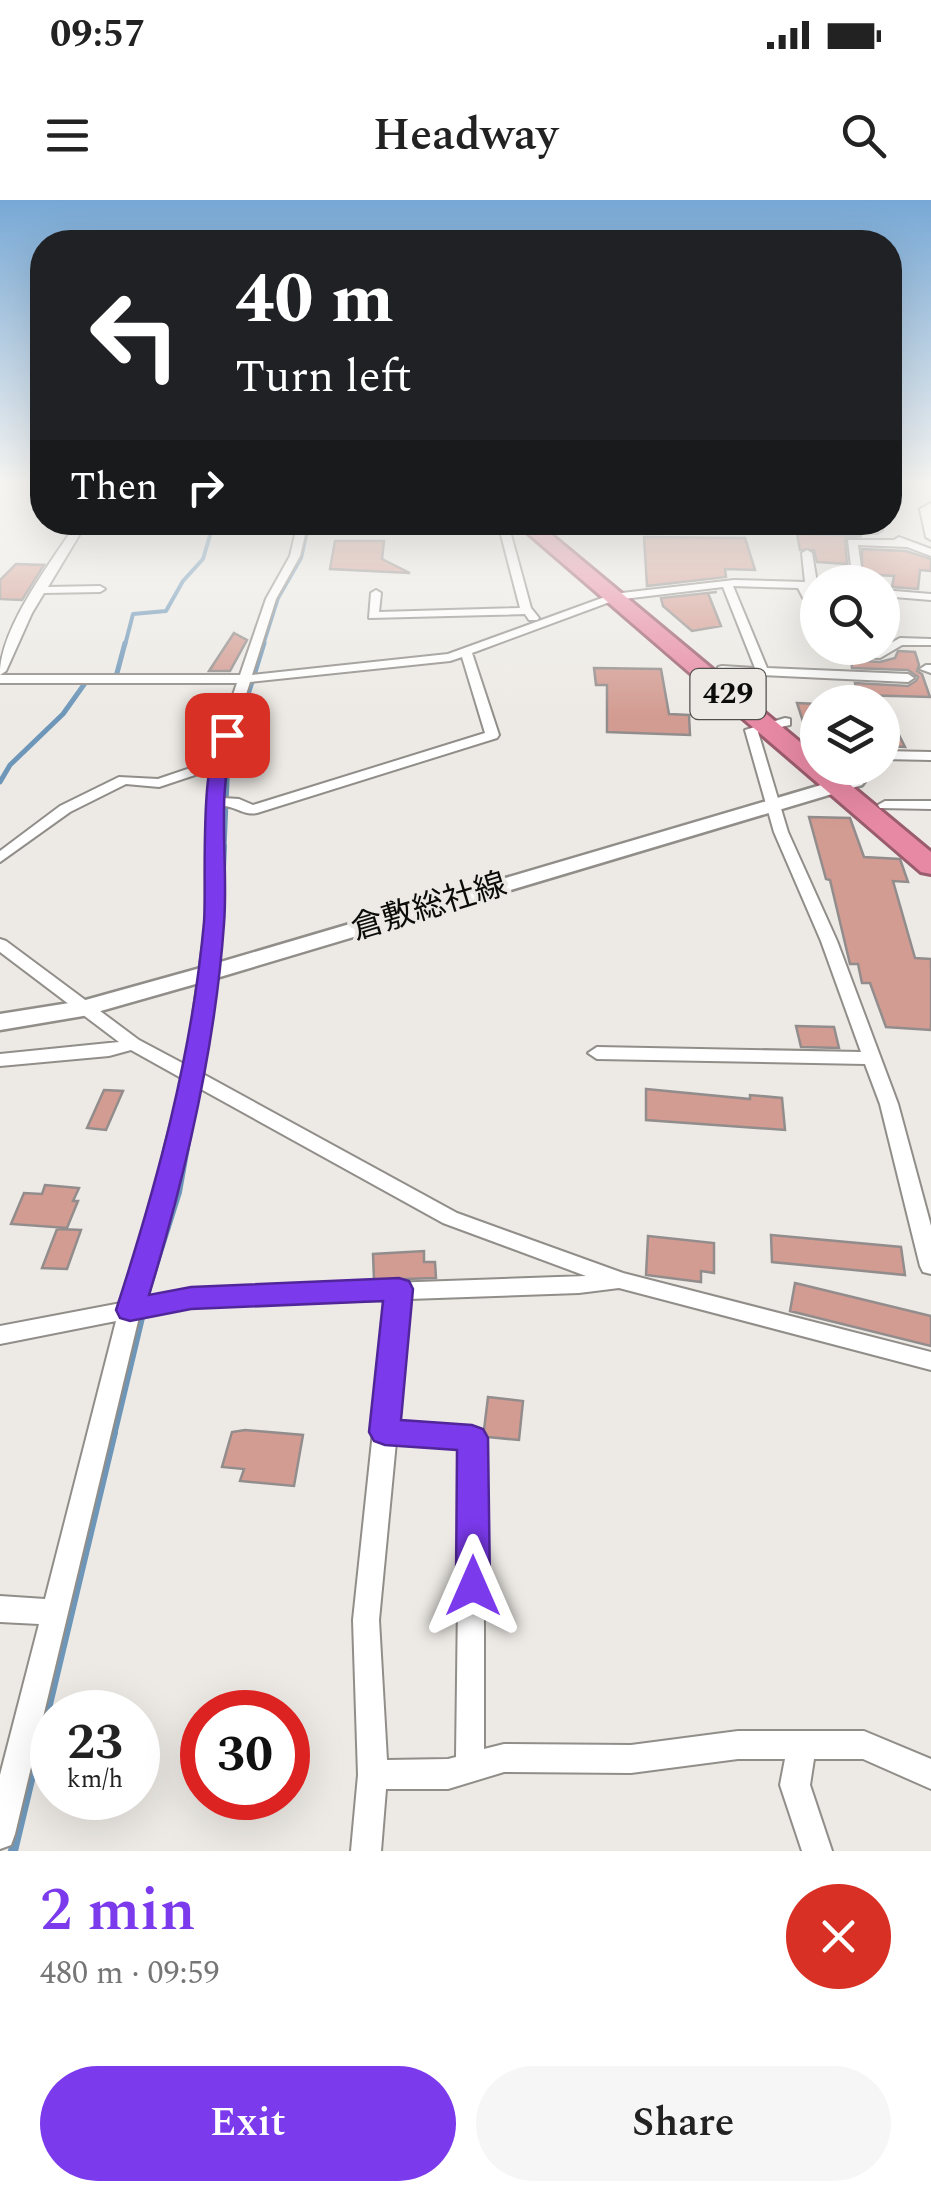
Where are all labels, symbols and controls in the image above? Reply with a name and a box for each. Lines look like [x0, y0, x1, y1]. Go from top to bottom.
text: 09:57 [50, 6, 145, 64]
text: Headway [373, 101, 558, 170]
icon: menu [40, 108, 95, 163]
icon: search [836, 108, 891, 163]
text: 40 m [235, 247, 394, 353]
icon: left [70, 270, 200, 400]
text: Turn left [235, 343, 412, 412]
text: Then [70, 459, 158, 517]
icon: right [178, 460, 233, 515]
map controls [800, 565, 900, 785]
button: search [800, 565, 900, 665]
road number: 429 [690, 669, 766, 719]
button: layers [800, 685, 900, 785]
pin [185, 693, 270, 778]
icon: arrive [200, 708, 255, 763]
street label: 倉敷総社線 [345, 860, 513, 954]
position arrow [421, 1534, 525, 1638]
speed limit sign: 30 [180, 1690, 310, 1820]
text: 23 [67, 1705, 123, 1781]
text: km/h [67, 1761, 123, 1799]
text: 2 min [40, 1865, 196, 1957]
button: close [786, 1884, 891, 1989]
text: 480 m · 09:59 [40, 1949, 220, 1998]
button: Exit [40, 2066, 456, 2181]
button: Share [476, 2066, 891, 2181]

